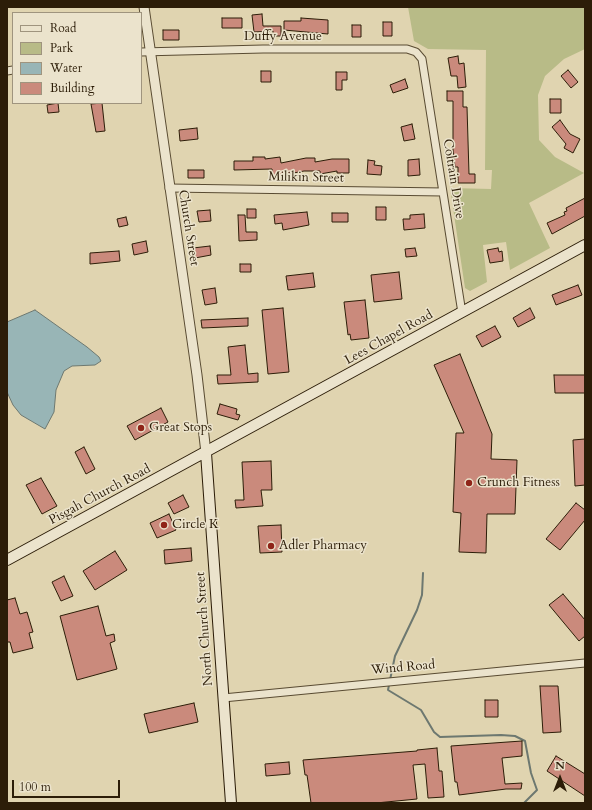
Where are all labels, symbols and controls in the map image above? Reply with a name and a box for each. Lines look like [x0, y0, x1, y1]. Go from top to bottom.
legend [12, 12, 142, 104]
text: Road [50, 20, 76, 36]
street label: Duffy Avenue [244, 29, 322, 45]
text: Park [50, 40, 73, 56]
text: Water [50, 60, 82, 76]
text: Building [50, 80, 94, 96]
street label: Coltrain Drive [439, 138, 467, 220]
street label: Milikin Street [268, 170, 344, 186]
street label: Church Street [174, 189, 202, 267]
street label: Lees Chapel Road [342, 307, 436, 369]
place label: Great Stops [149, 420, 212, 436]
marker: Great Stops [136, 423, 146, 433]
street label: Pisgah Church Road [46, 462, 154, 528]
place label: Crunch Fitness [477, 475, 560, 491]
marker: Crunch Fitness [464, 478, 474, 488]
place label: Circle K [172, 517, 219, 533]
marker: Circle K [159, 520, 169, 530]
place label: Adler Pharmacy [279, 538, 367, 554]
marker: Adler Pharmacy [266, 541, 276, 551]
street label: North Church Street [193, 571, 217, 687]
street label: Wind Road [370, 657, 436, 679]
north arrow [540, 758, 580, 798]
text: N [555, 758, 565, 773]
scale bar [14, 772, 122, 798]
text: 100 m [19, 779, 51, 795]

